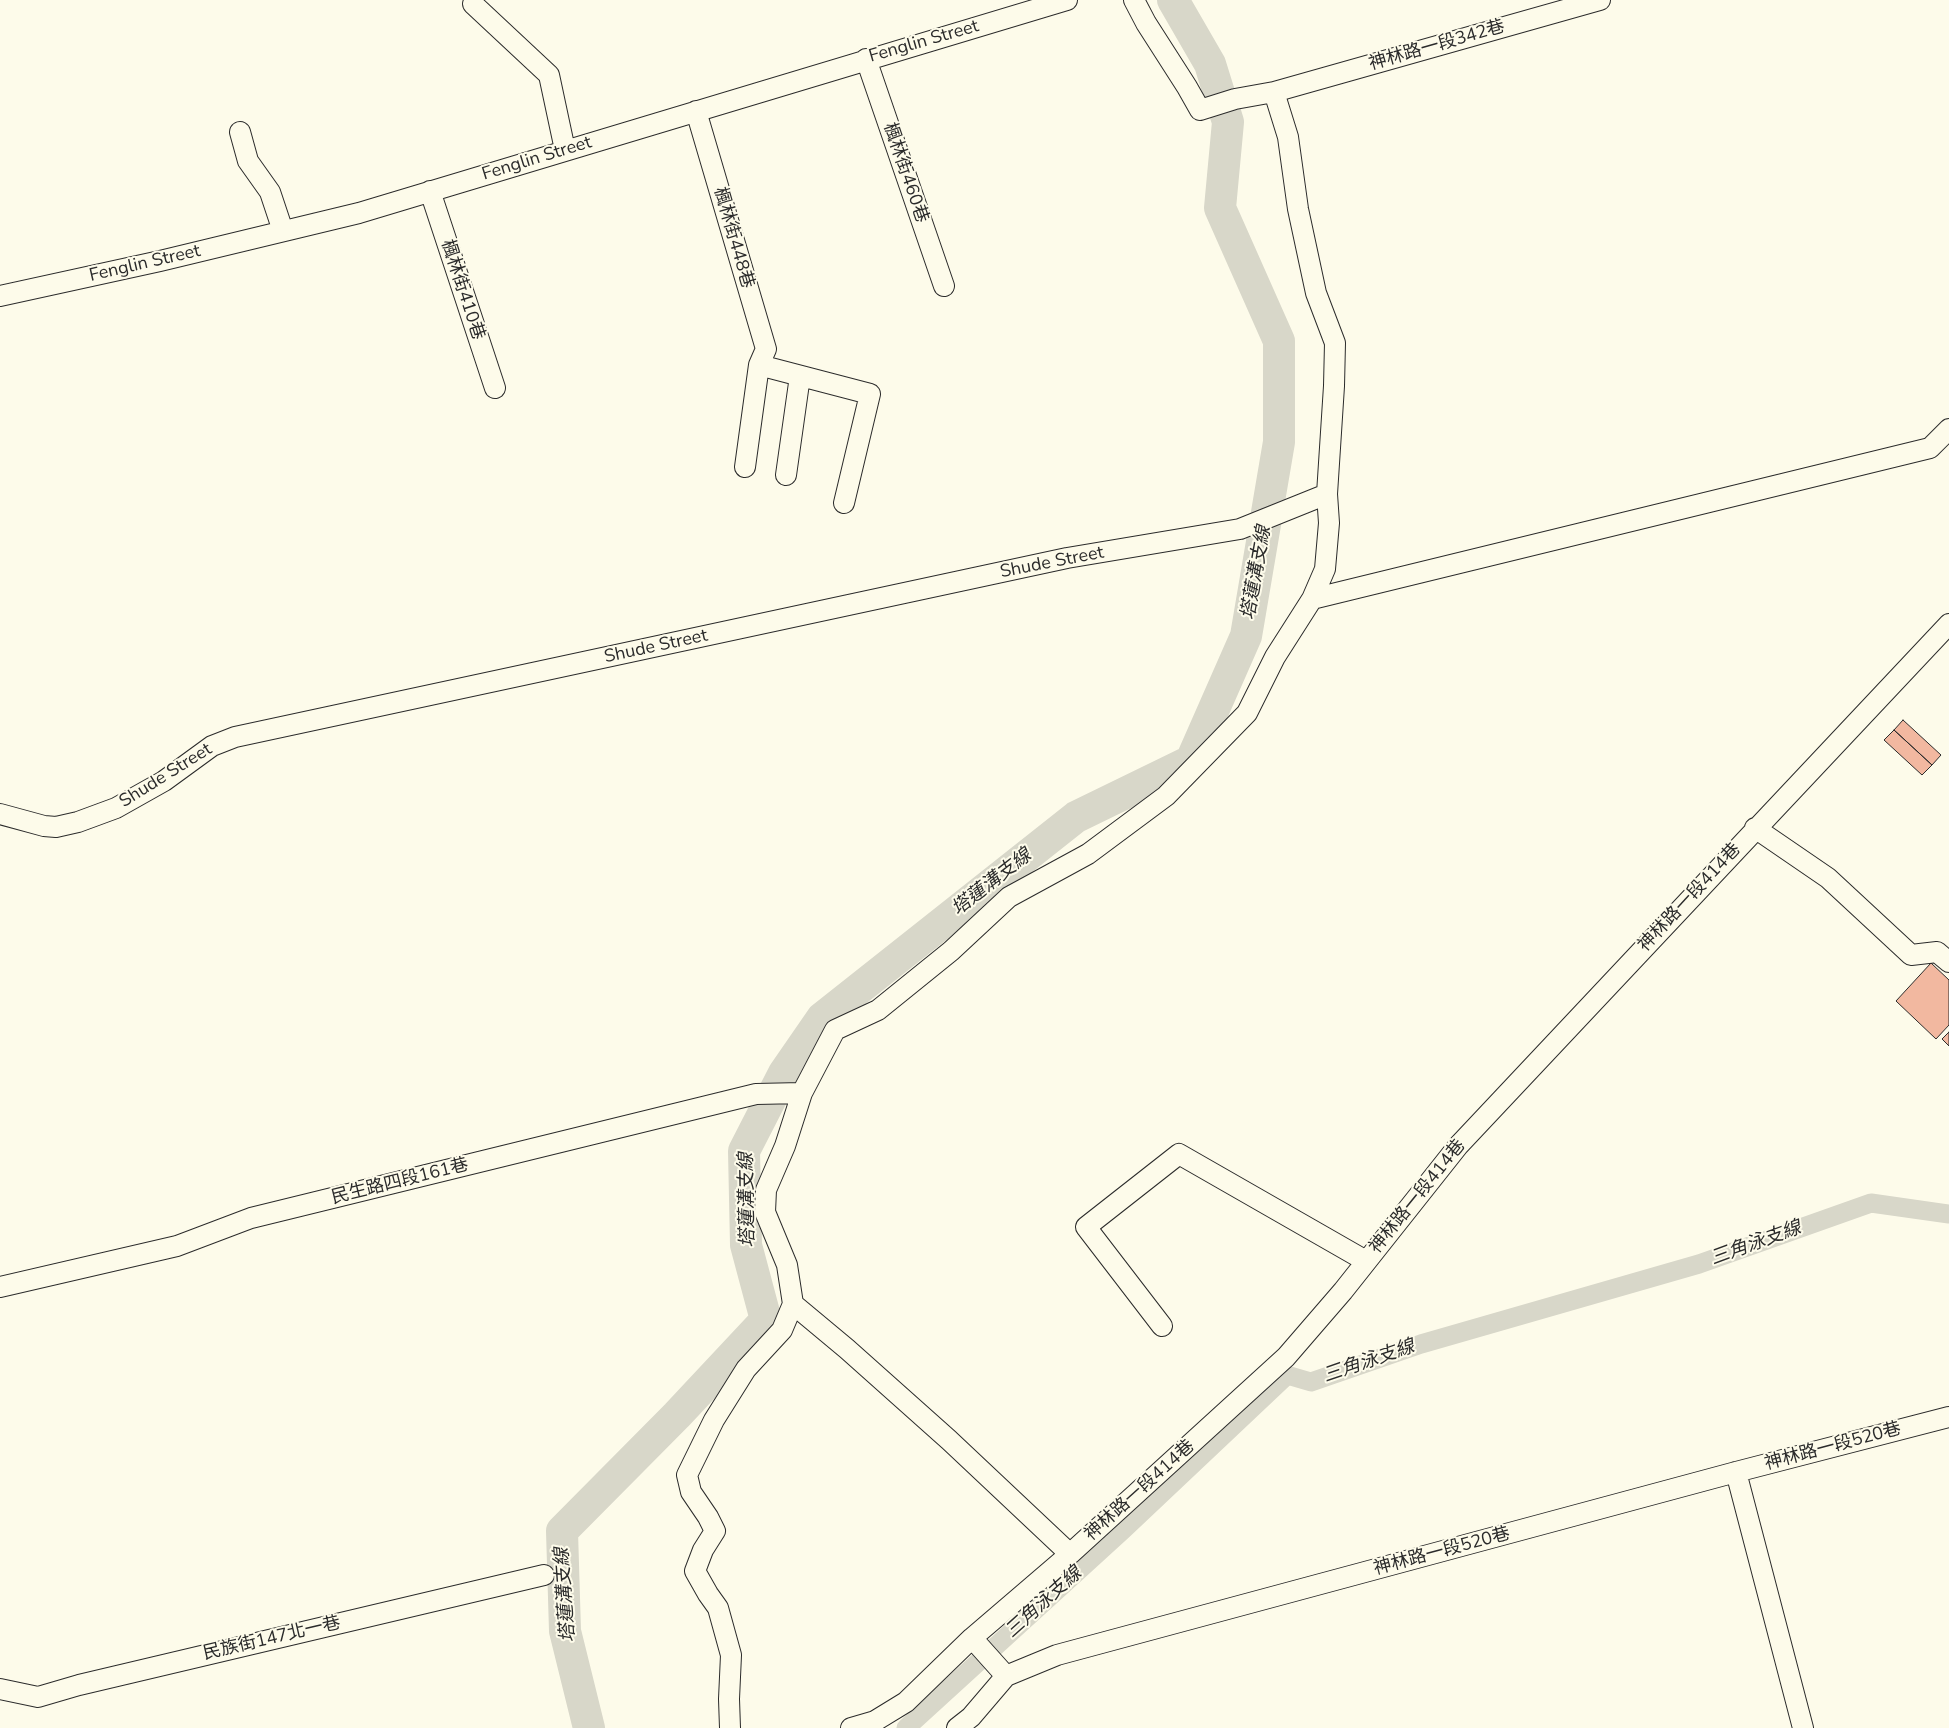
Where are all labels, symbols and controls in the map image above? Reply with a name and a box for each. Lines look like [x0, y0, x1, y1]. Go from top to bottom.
street label: Fenglin Street [867, 16, 981, 68]
street label: 神林路一段342巷 [1367, 16, 1507, 76]
street label: 楓林街460巷 [878, 120, 932, 226]
street label: Fenglin Street [480, 132, 594, 186]
street label: 楓林街448巷 [708, 185, 758, 291]
street label: 楓林街410巷 [436, 237, 488, 343]
street label: Fenglin Street [87, 241, 203, 287]
water label: 塔蓮溝支線 [1238, 524, 1276, 622]
street label: Shude Street [998, 542, 1106, 584]
street label: Shude Street [602, 626, 710, 668]
street label: Shude Street [116, 739, 216, 813]
street label: 神林路一段414巷 [1634, 839, 1746, 957]
water label: 塔蓮溝支線 [948, 845, 1036, 921]
street label: 神林路一段414巷 [1365, 1136, 1471, 1258]
water label: 塔蓮溝支線 [736, 1152, 760, 1248]
street label: 民生路四段161巷 [329, 1155, 471, 1209]
water label: 三角泳支線 [1707, 1217, 1805, 1271]
water label: 三角泳支線 [1320, 1336, 1418, 1388]
street label: 神林路一段520巷 [1762, 1418, 1904, 1476]
street label: 神林路一段414巷 [1081, 1436, 1199, 1546]
street label: 神林路一段520巷 [1371, 1523, 1513, 1581]
water label: 塔蓮溝支線 [551, 1547, 581, 1643]
water label: 三角泳支線 [1001, 1563, 1087, 1643]
street label: 民族街147北一巷 [201, 1613, 343, 1665]

